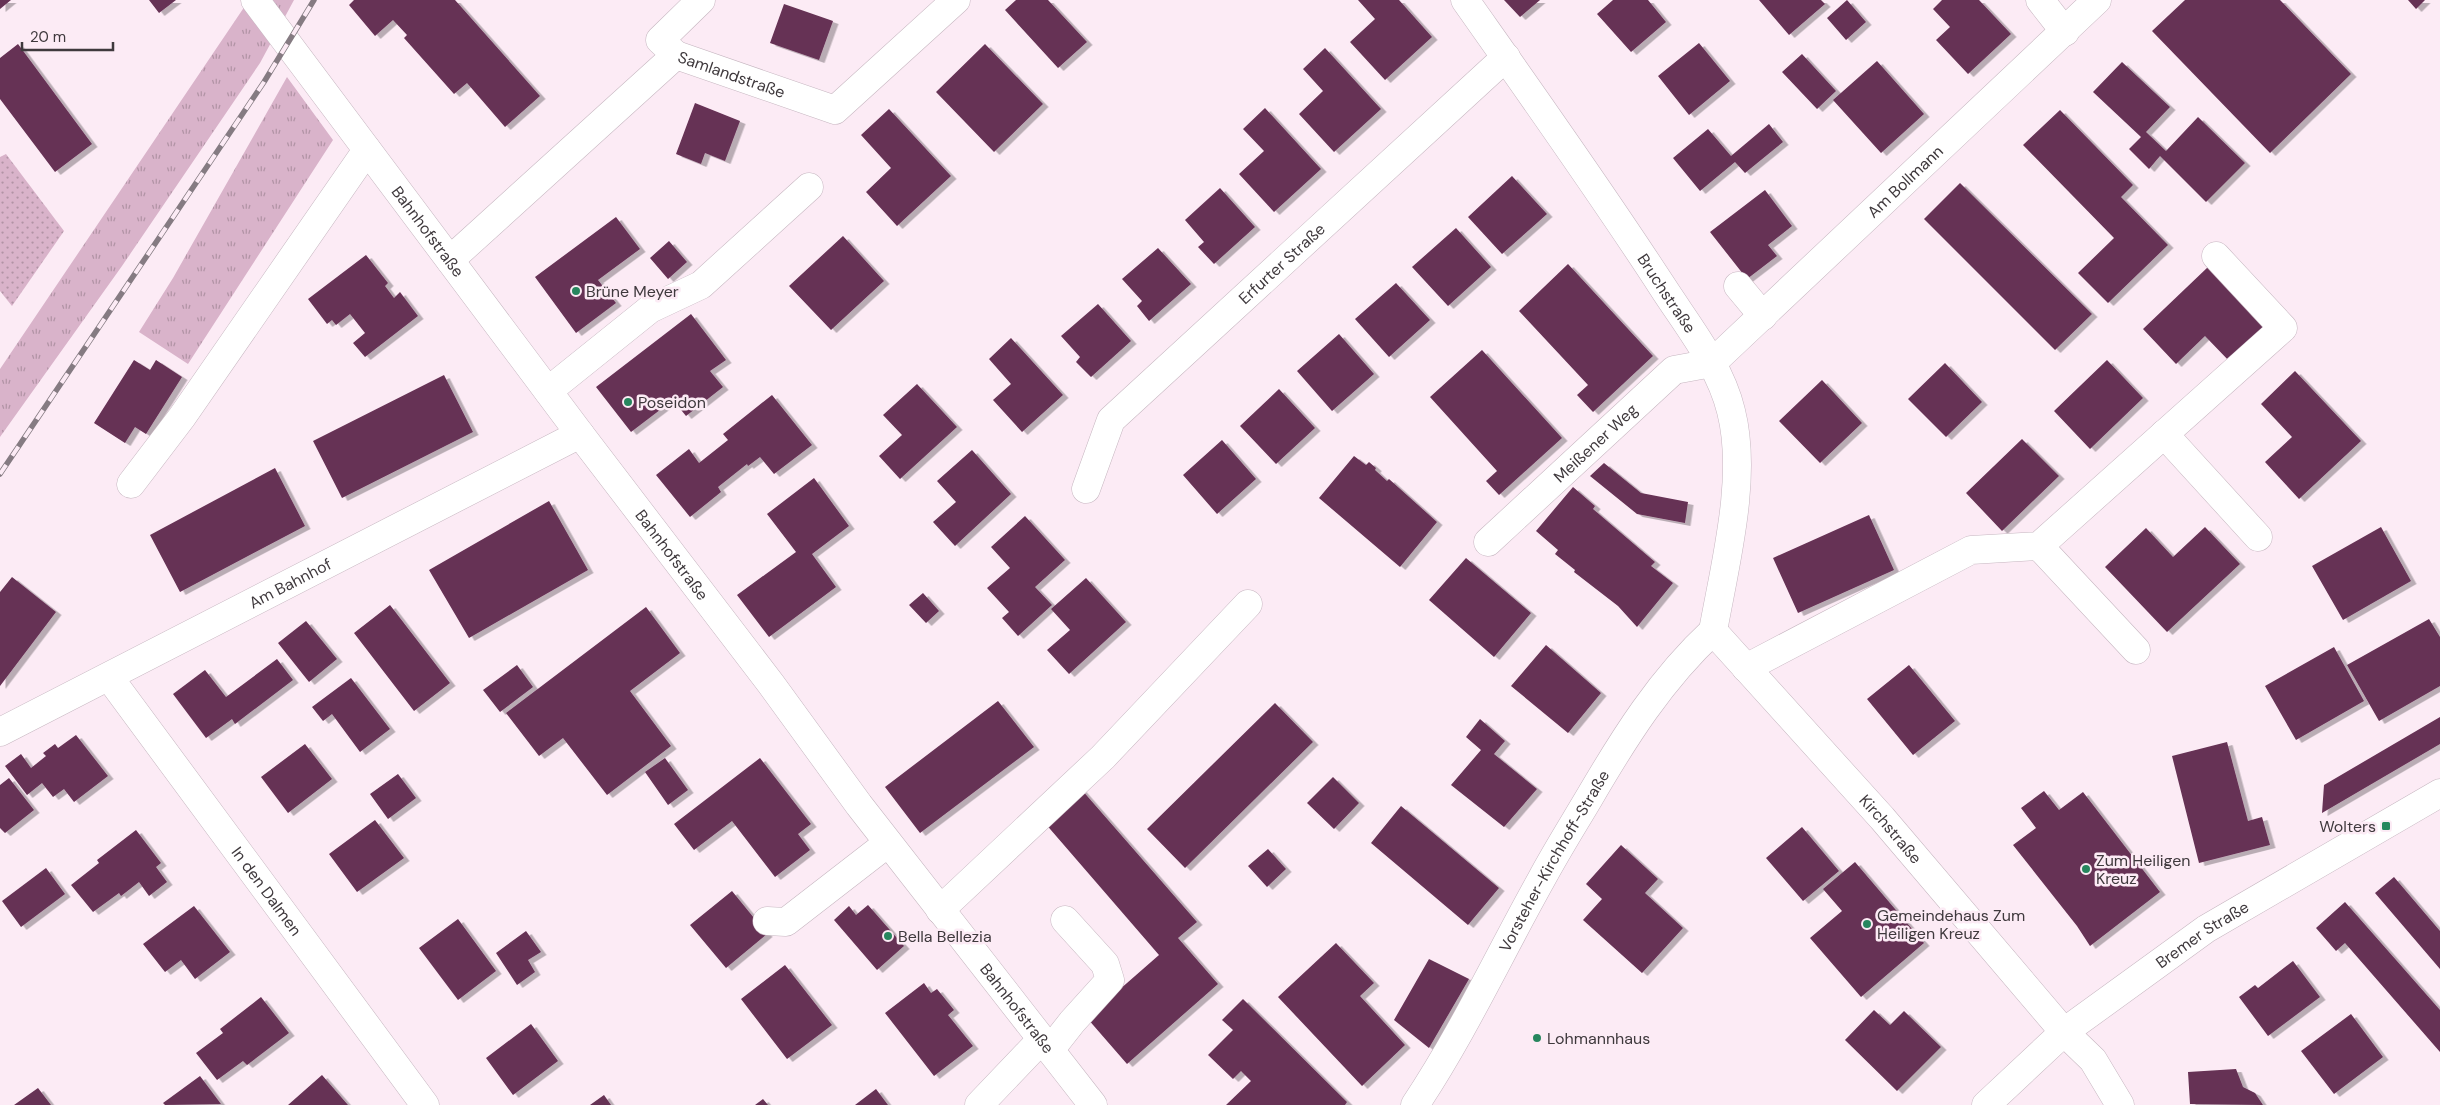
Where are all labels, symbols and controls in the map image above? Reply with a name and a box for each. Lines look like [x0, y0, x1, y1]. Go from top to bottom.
scale bar [22, 20, 114, 52]
text: 20 m [30, 27, 66, 47]
street label: Samlandstraße [675, 46, 788, 102]
street label: Am Bollmann [1862, 140, 1947, 222]
street label: Bahnhofstraße [387, 182, 469, 281]
street label: Erfurter Straße [1234, 218, 1329, 308]
street label: Bruchstraße [1633, 249, 1701, 337]
place label: Brüne Meyer [586, 281, 679, 302]
marker: Brüne Meyer [570, 285, 582, 297]
place label: Poseidon [638, 392, 706, 413]
marker: Poseidon [622, 396, 634, 408]
street label: Meißener Weg [1549, 399, 1642, 487]
street label: Bahnhofstraße [631, 505, 713, 604]
street label: Am Bahnhof [245, 553, 335, 613]
street label: Vorsteher-Kirchhoff-Straße [1494, 766, 1614, 955]
street label: Kirchstraße [1855, 790, 1927, 868]
place label: Wolters [2319, 816, 2376, 837]
marker: Wolters [2380, 820, 2392, 832]
street label: In den Dalmen [227, 842, 307, 940]
place label: Zum Heiligen Kreuz [2096, 850, 2190, 889]
marker: Zum Heiligen Kreuz [2080, 863, 2092, 875]
street label: Bremer Straße [2151, 896, 2252, 973]
place label: Gemeindehaus Zum Heiligen Kreuz [1877, 905, 2025, 944]
marker: Gemeindehaus Zum Heiligen Kreuz [1861, 918, 1873, 930]
place label: Bella Bellezia [898, 926, 992, 947]
marker: Bella Bellezia [882, 930, 894, 942]
street label: Bahnhofstraße [976, 959, 1059, 1057]
place label: Lohmannhaus [1547, 1028, 1650, 1049]
marker: Lohmannhaus [1531, 1032, 1543, 1044]

